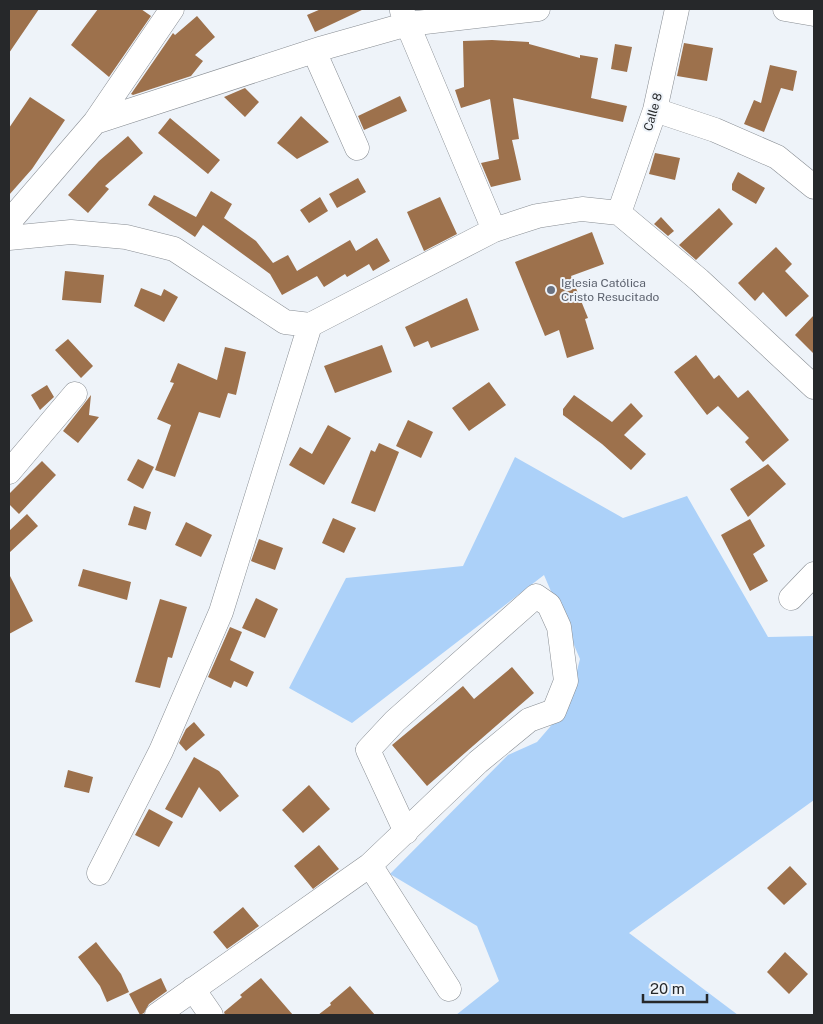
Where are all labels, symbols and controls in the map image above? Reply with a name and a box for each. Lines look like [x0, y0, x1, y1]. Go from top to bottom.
street label: Calle 8 [641, 91, 665, 133]
place label: Iglesia Católica Cristo Resucitado [561, 276, 660, 304]
marker: Iglesia Católica Cristo Resucitado [545, 284, 557, 296]
scale bar [643, 972, 707, 1004]
text: 20 m [650, 980, 685, 997]

